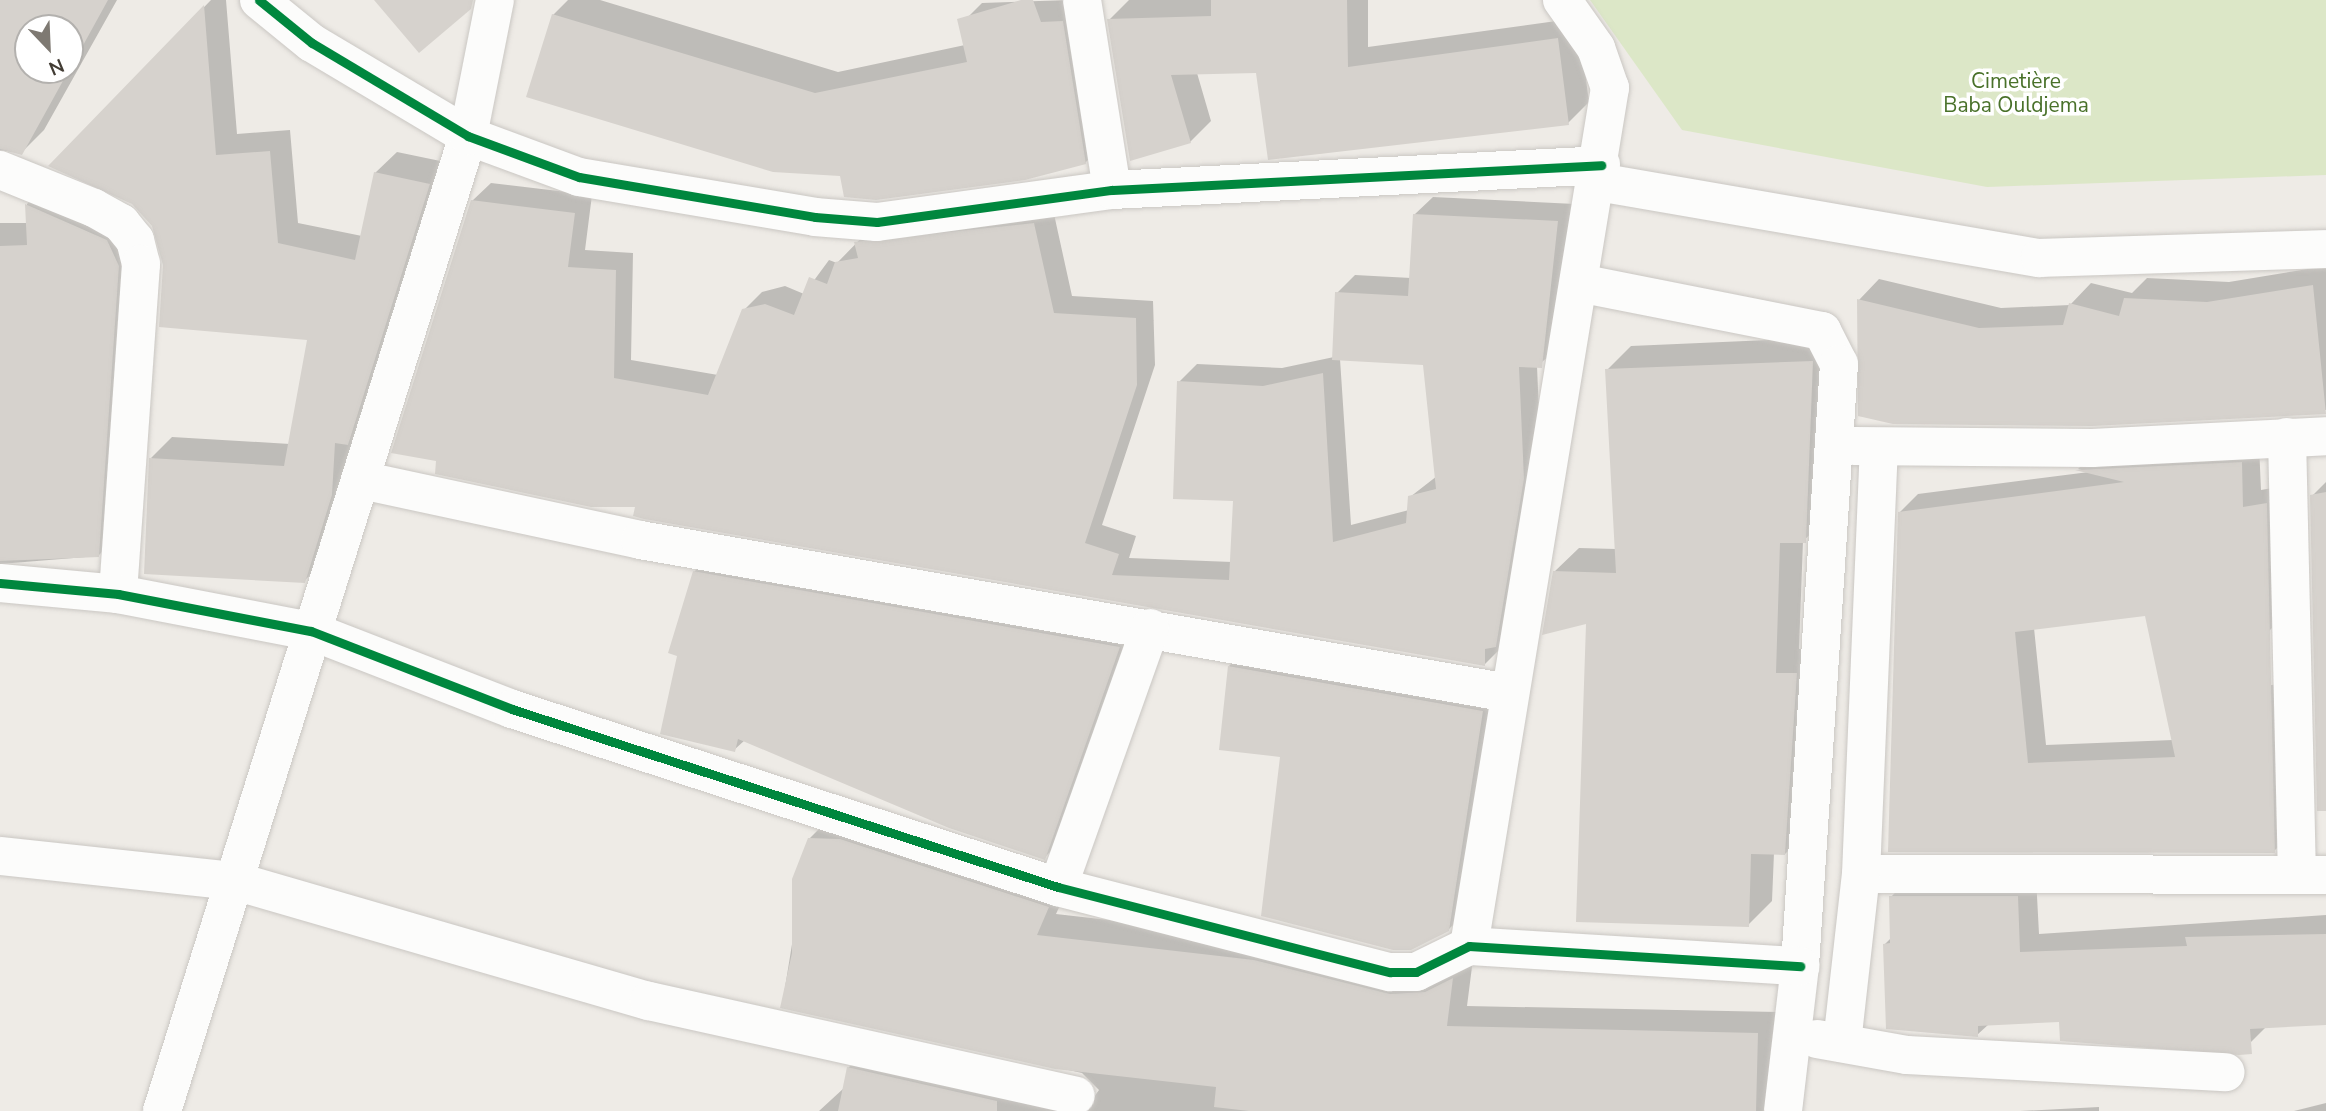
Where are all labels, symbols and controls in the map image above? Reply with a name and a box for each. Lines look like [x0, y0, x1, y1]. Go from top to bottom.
north arrow [14, 14, 84, 84]
text: N [45, 52, 68, 81]
park label: Cimetière Baba Ouldjema [1943, 68, 2089, 118]

